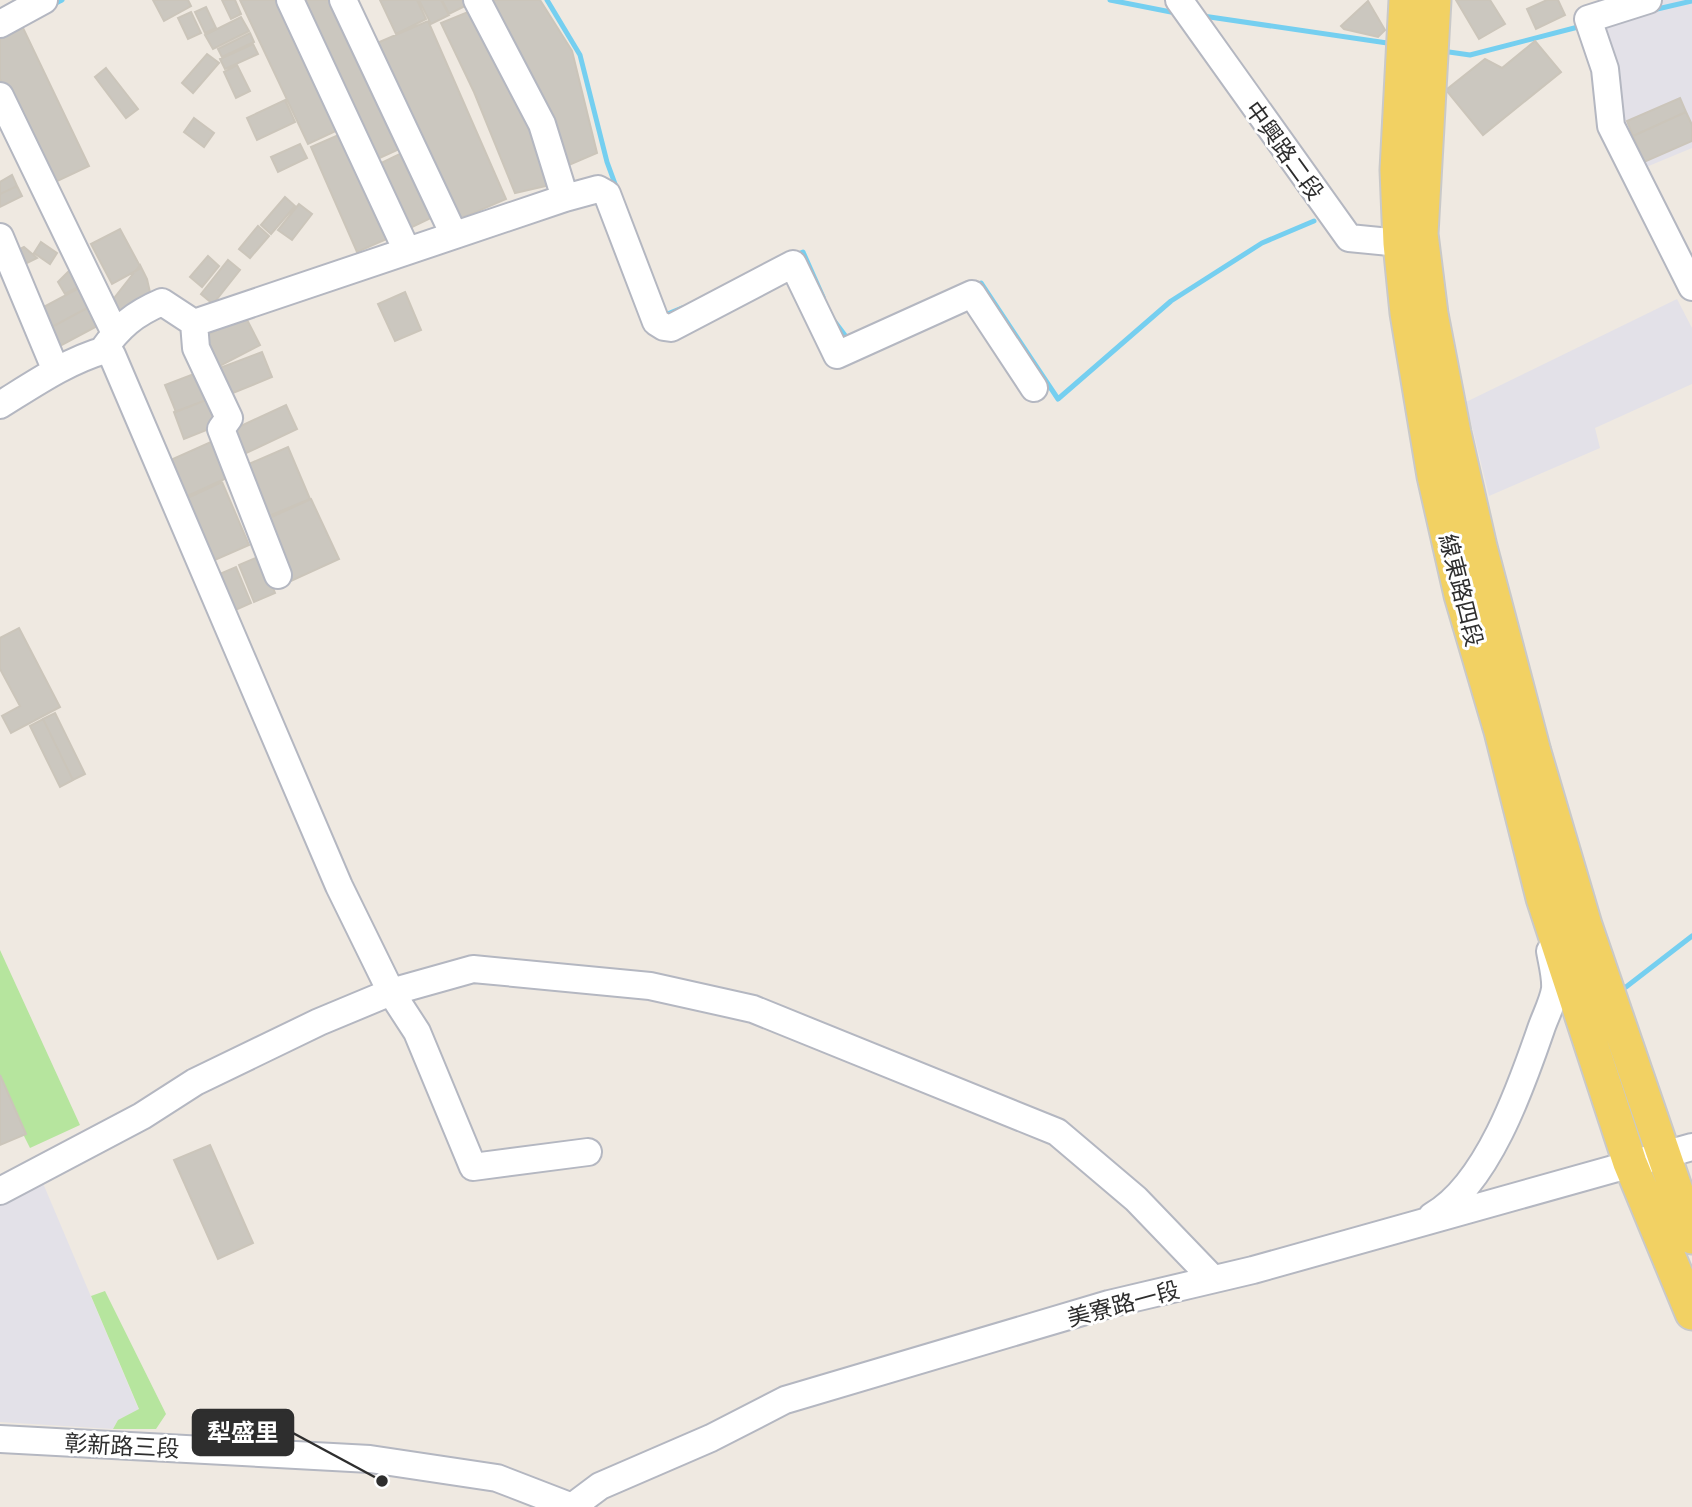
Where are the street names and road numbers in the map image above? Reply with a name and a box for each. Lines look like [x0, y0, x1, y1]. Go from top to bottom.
street label: 中興路二段 [1239, 95, 1331, 205]
street label: 線東路四段 [1434, 531, 1490, 649]
street label: 美寮路一段 [1064, 1274, 1182, 1332]
street label: 彰新路三段 [64, 1427, 180, 1463]

